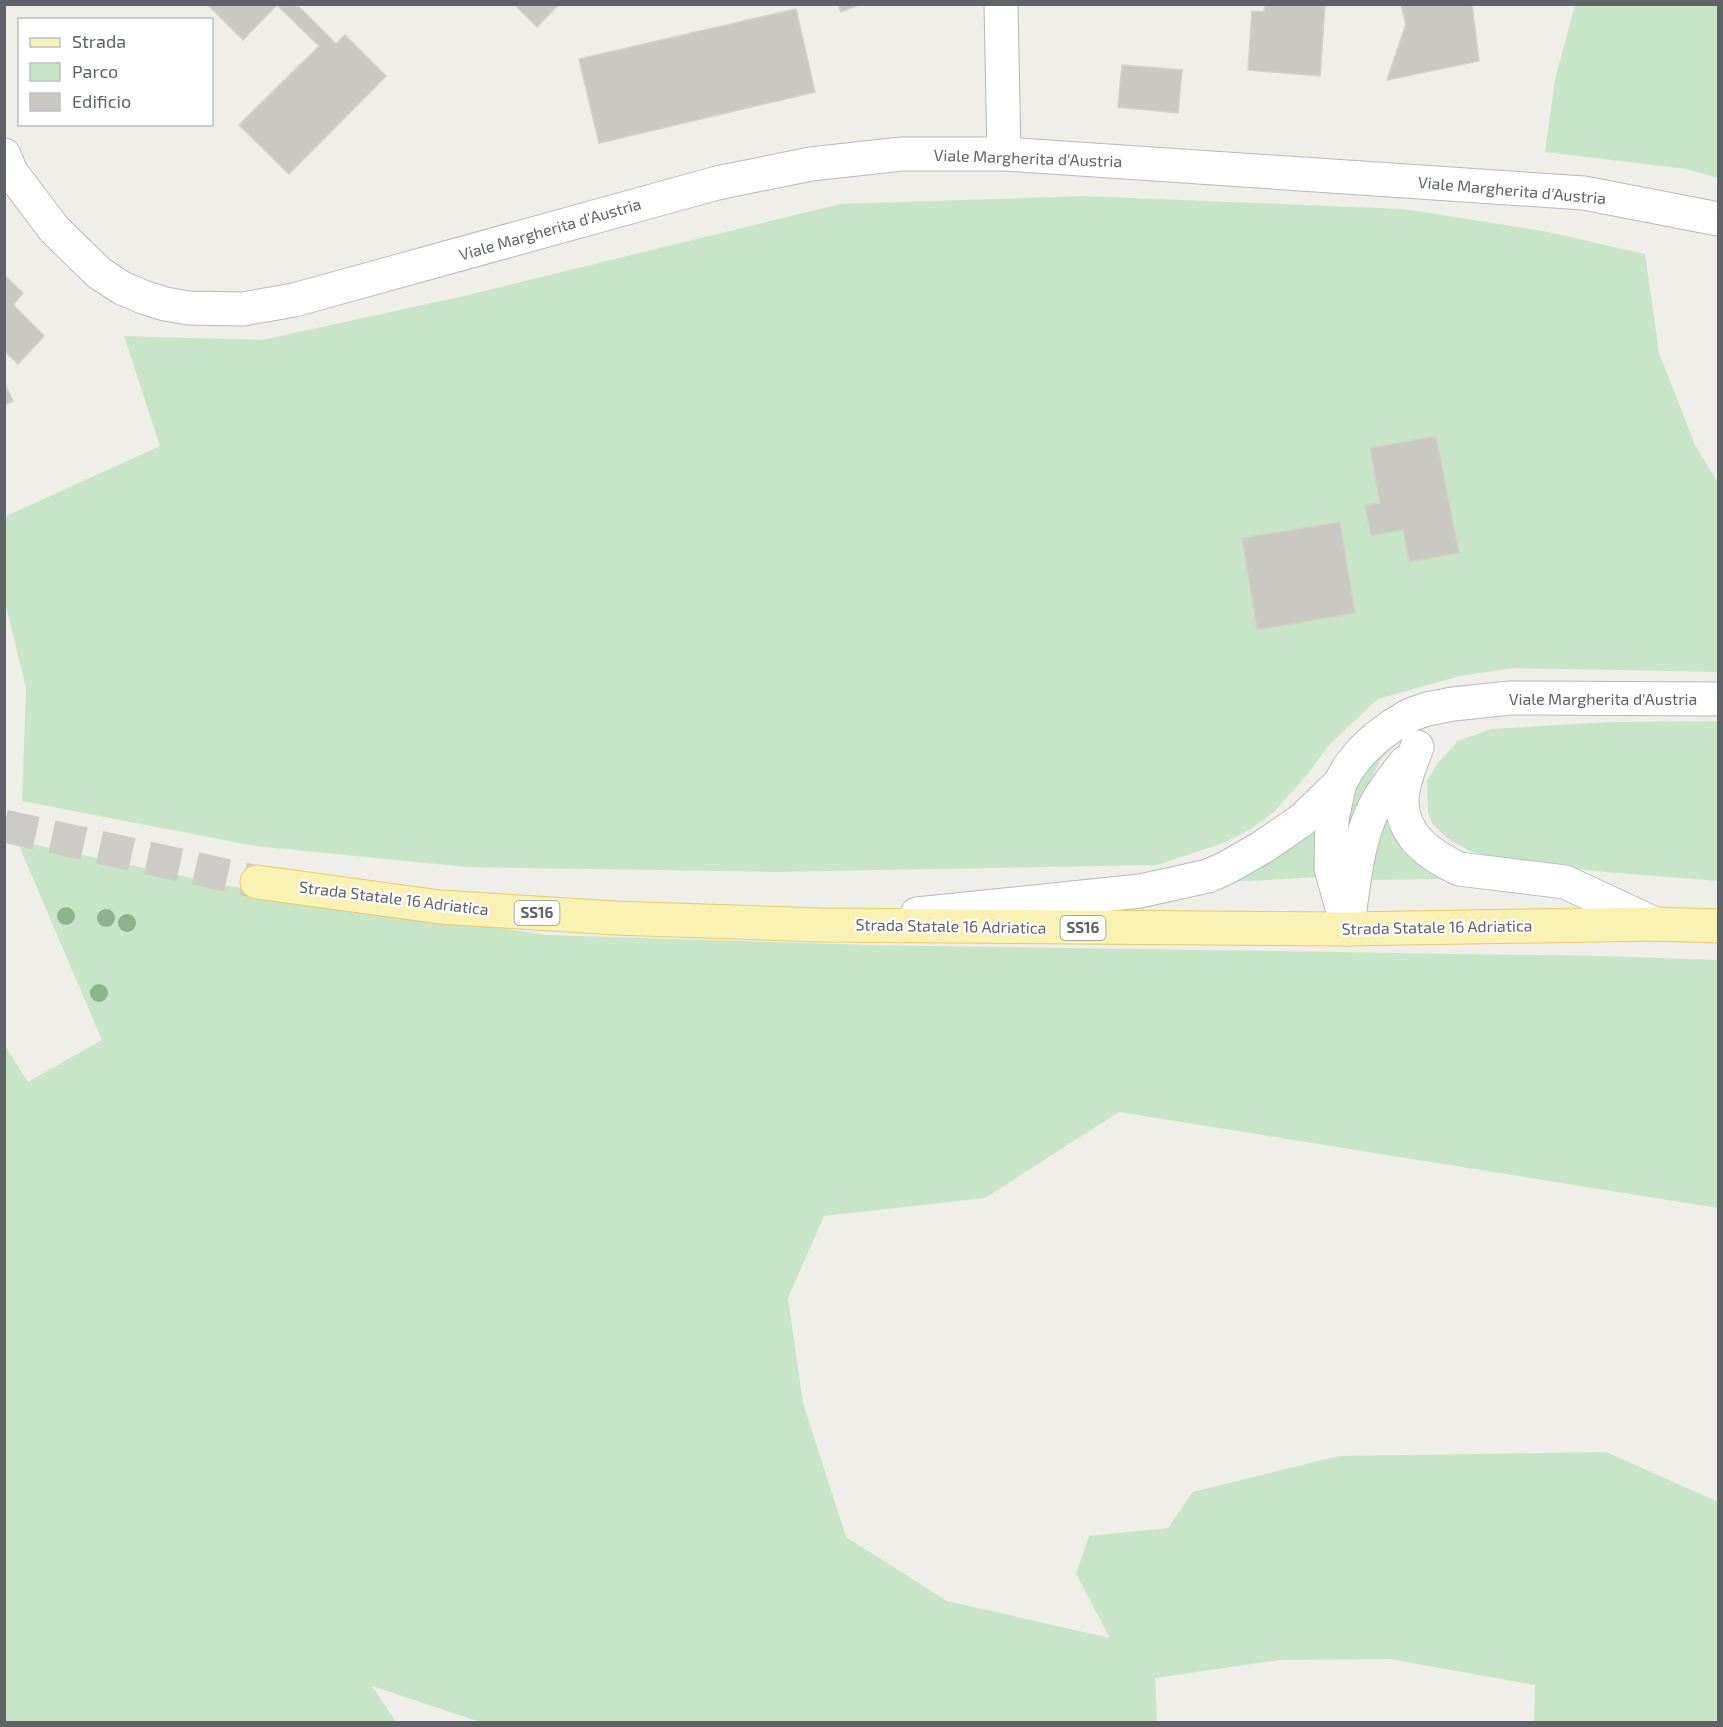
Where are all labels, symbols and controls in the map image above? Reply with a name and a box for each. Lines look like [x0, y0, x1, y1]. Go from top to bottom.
legend [18, 18, 213, 126]
text: Strada [72, 30, 126, 52]
text: Parco [72, 60, 118, 82]
text: Edificio [72, 90, 131, 112]
street label: Viale Margherita d'Austria [933, 145, 1123, 170]
street label: Viale Margherita d'Austria [1417, 172, 1607, 207]
street label: Viale Margherita d'Austria [457, 193, 643, 264]
street label: Viale Margherita d'Austria [1509, 689, 1697, 708]
street label: Strada Statale 16 Adriatica [298, 876, 490, 919]
road number: SS16 [514, 901, 560, 925]
street label: Strada Statale 16 Adriatica [855, 914, 1047, 937]
street label: Strada Statale 16 Adriatica [1341, 915, 1533, 938]
road number: SS16 [1060, 916, 1106, 940]

